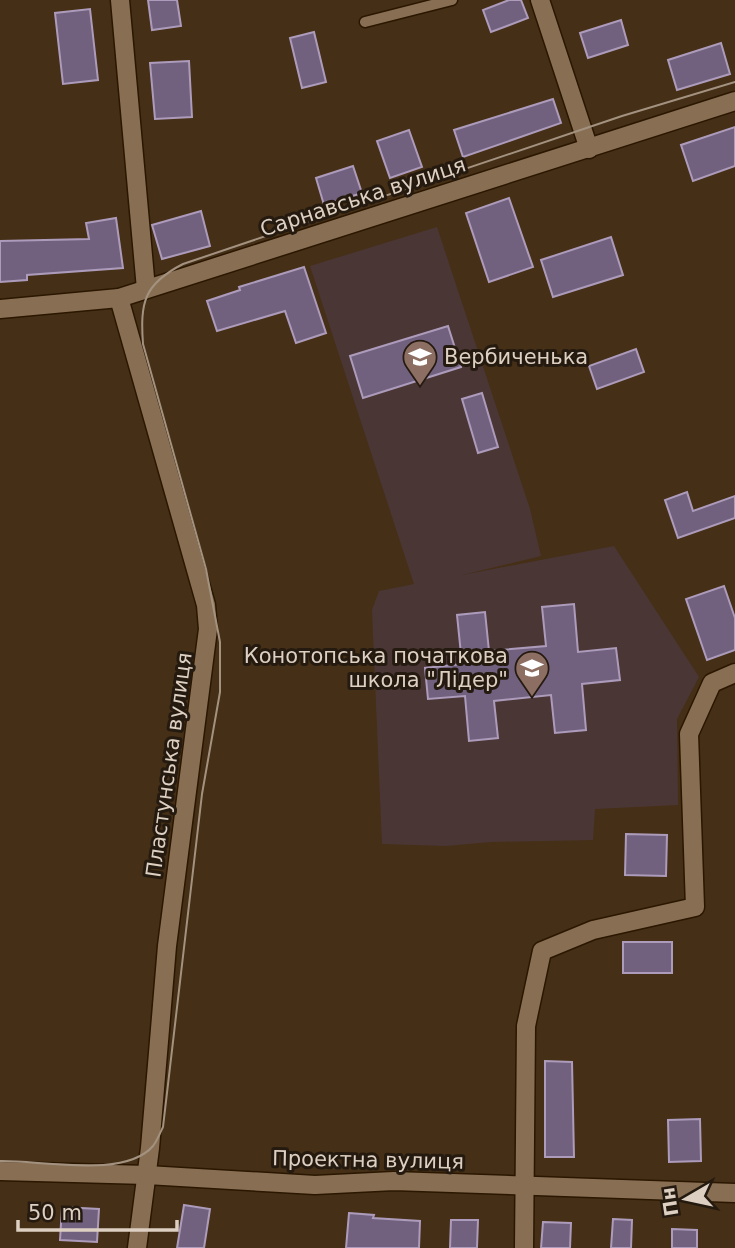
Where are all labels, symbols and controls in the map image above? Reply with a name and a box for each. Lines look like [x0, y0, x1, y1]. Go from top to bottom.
street label: Сарнавська вулиця [257, 152, 469, 242]
school or university icon: Вербиченька [401, 338, 439, 387]
place label: Вербиченька [444, 345, 588, 369]
place label: Конотопська початкова школа "Лідер" [244, 644, 508, 692]
school or university icon: Конотопська початкова школа "Лідер" [513, 649, 551, 698]
street label: Пластунська вулиця [141, 651, 197, 879]
street label: Проектна вулиця [272, 1146, 464, 1174]
north arrow [651, 1164, 721, 1234]
text: Пн [656, 1186, 682, 1218]
scale bar [18, 1188, 177, 1232]
text: 50 m [28, 1201, 82, 1225]

